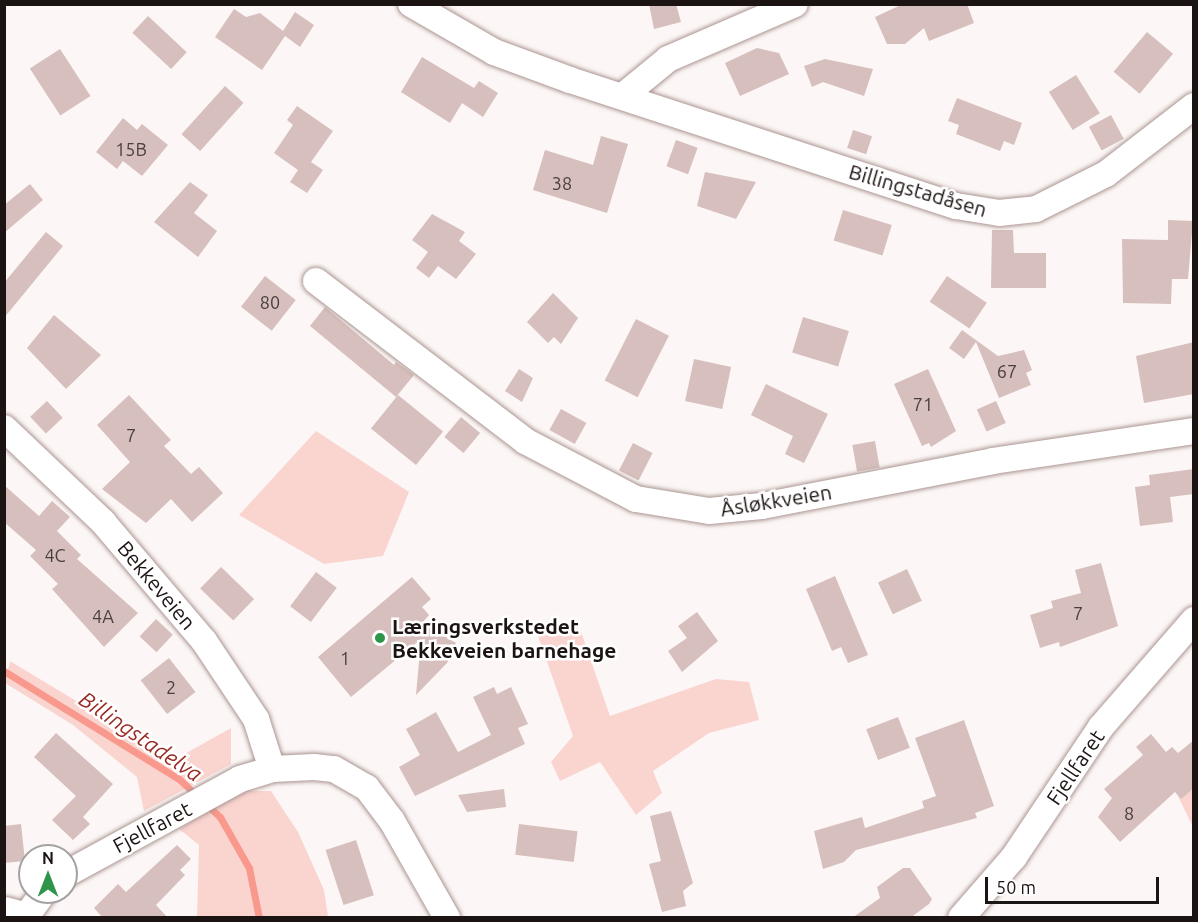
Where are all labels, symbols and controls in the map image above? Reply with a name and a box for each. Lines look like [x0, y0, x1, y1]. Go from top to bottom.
house number: 15B [115, 138, 147, 160]
street label: Billingstadåsen [846, 158, 990, 222]
house number: 38 [552, 172, 572, 194]
house number: 80 [260, 291, 280, 313]
house number: 67 [997, 360, 1017, 382]
house number: 71 [913, 393, 933, 415]
house number: 7 [126, 424, 136, 446]
street label: Åsløkkveien [718, 479, 834, 521]
street label: Bekkeveien [113, 536, 201, 634]
house number: 4C [44, 544, 66, 566]
house number: 7 [1073, 602, 1083, 624]
house number: 4A [92, 605, 114, 627]
place label: Læringsverkstedet Bekkeveien barnehage [392, 613, 616, 663]
marker: Læringsverkstedet Bekkeveien barnehage [373, 631, 387, 645]
house number: 1 [340, 647, 350, 669]
house number: 2 [166, 676, 176, 698]
water label: Billingstadelva [75, 685, 207, 787]
street label: Fjellfaret [1041, 725, 1109, 809]
street label: Fjellfaret [108, 796, 196, 858]
house number: 8 [1124, 802, 1134, 824]
north arrow [18, 844, 78, 904]
text: N [42, 849, 54, 867]
scale bar [988, 865, 1162, 903]
text: 50 m [996, 877, 1036, 897]

